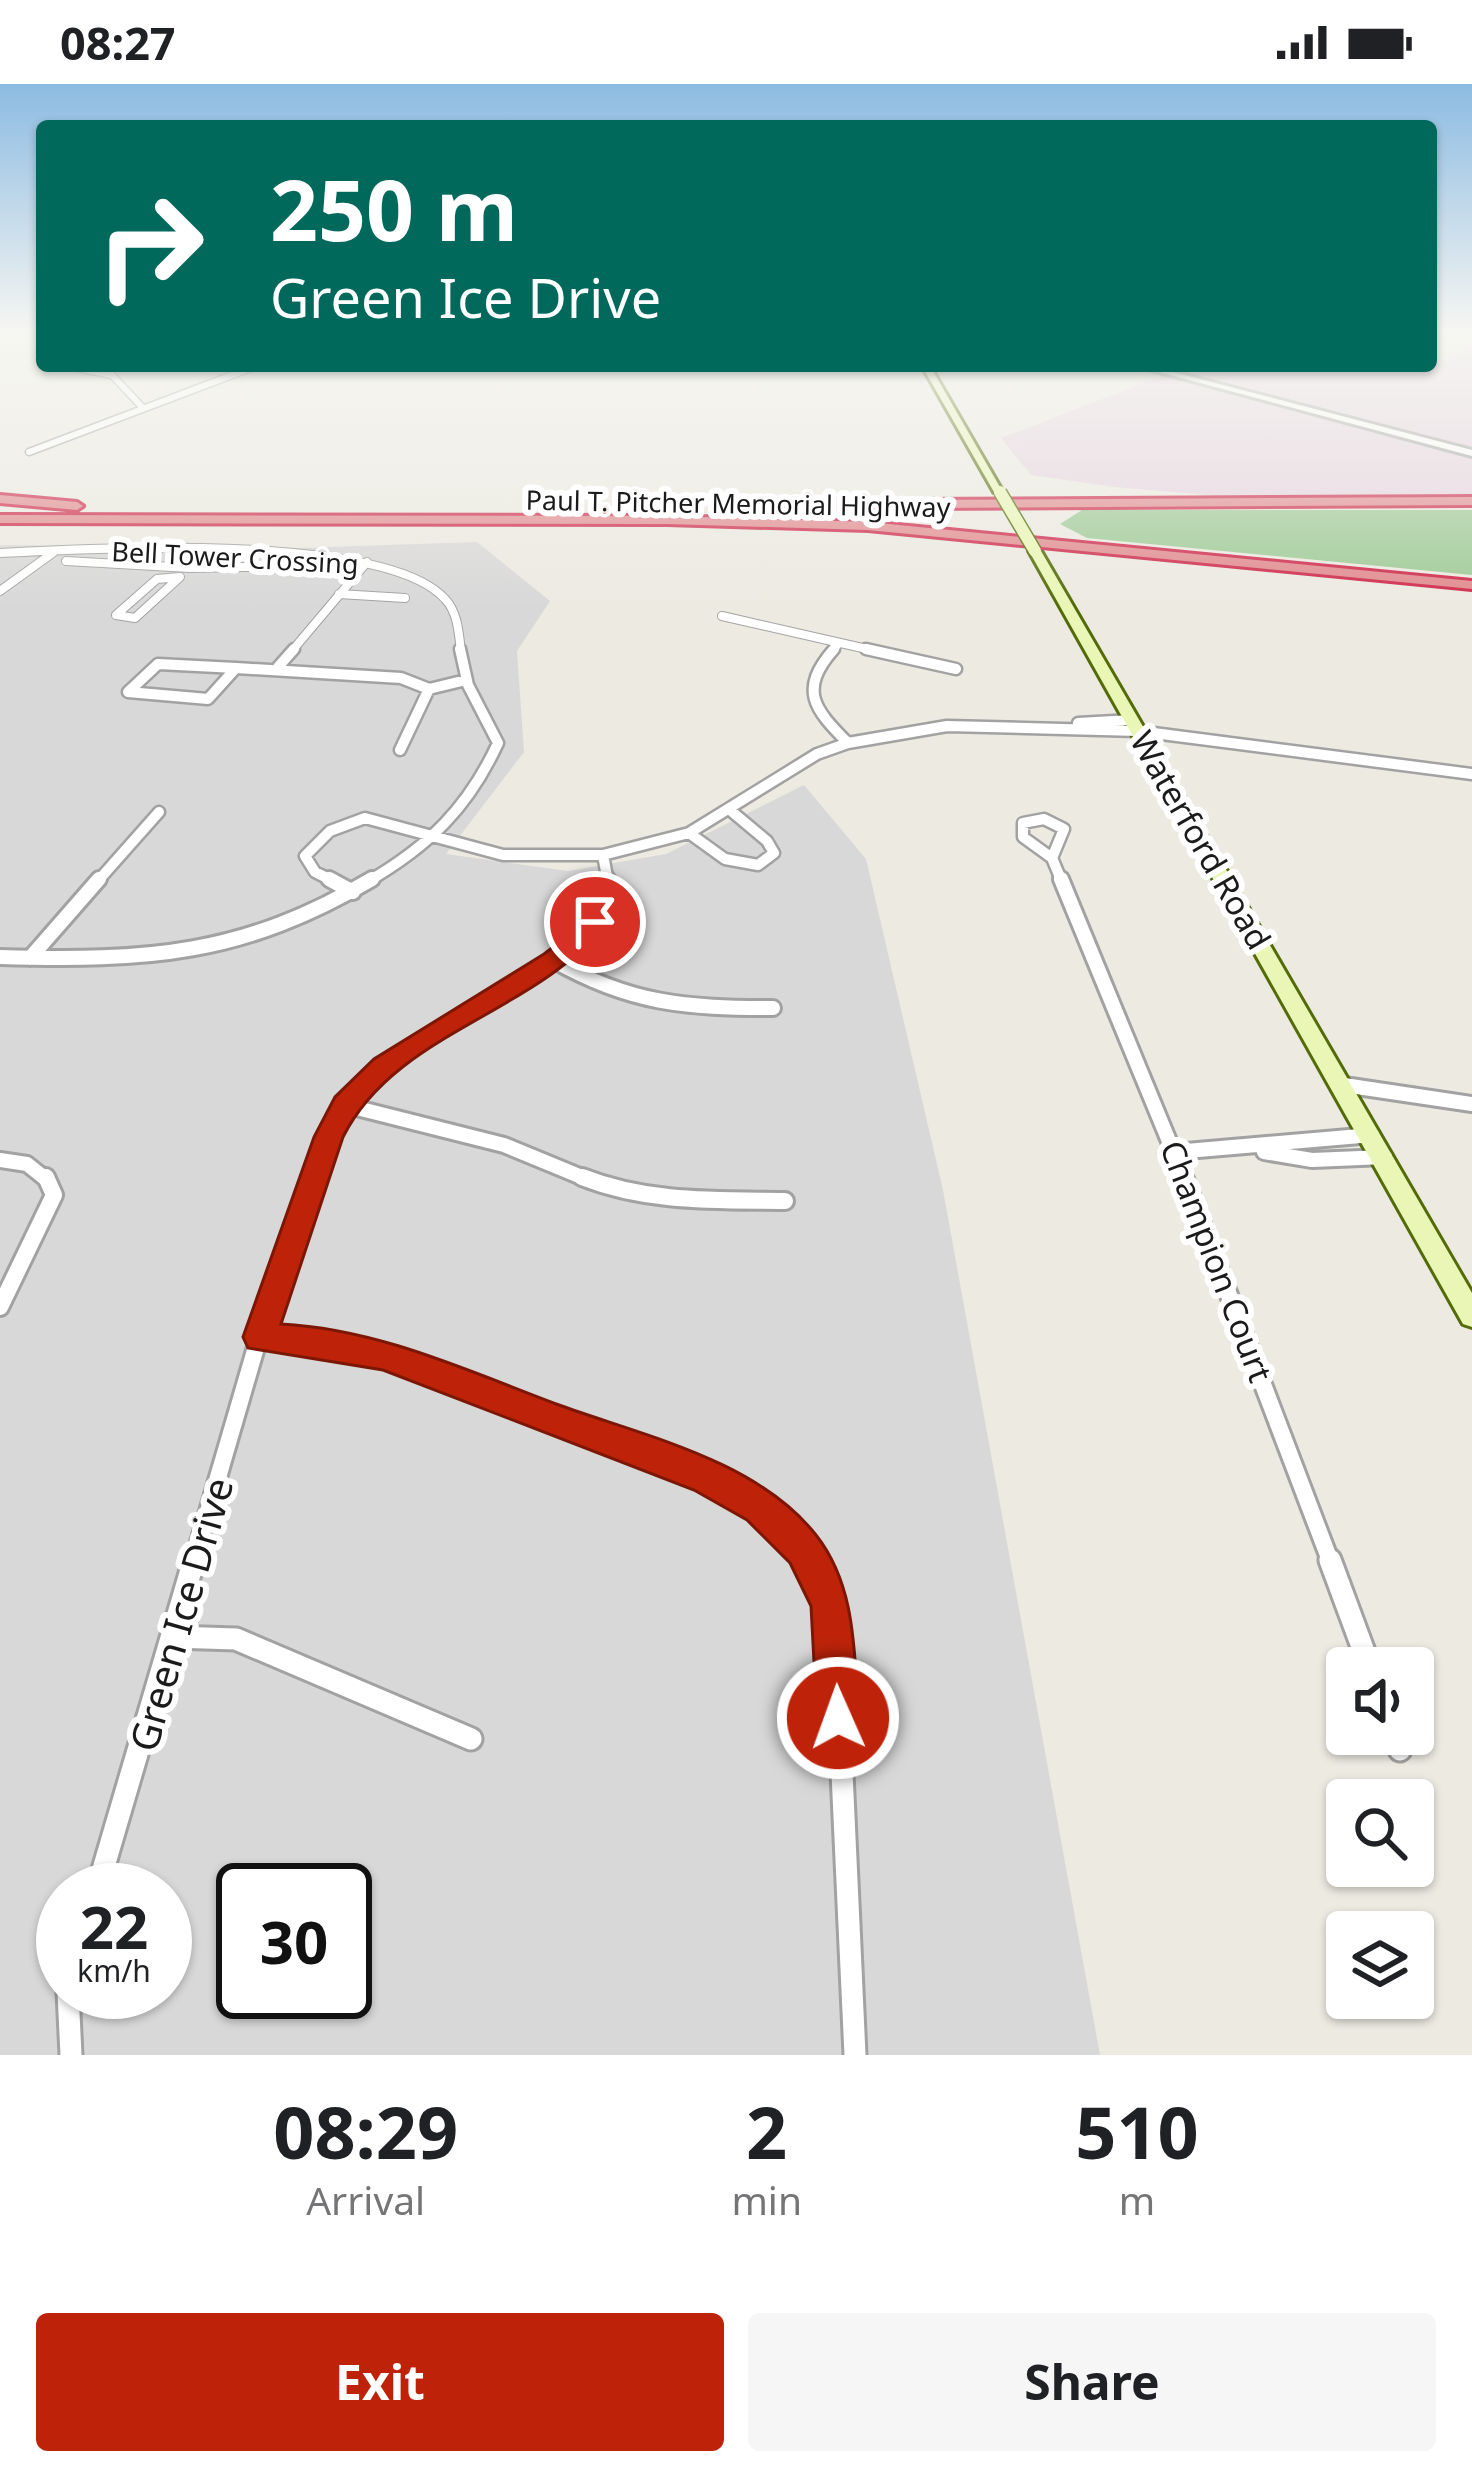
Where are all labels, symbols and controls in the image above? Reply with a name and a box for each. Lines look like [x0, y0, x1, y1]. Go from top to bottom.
text: 08:27 [60, 12, 176, 73]
text: 250 m [270, 151, 518, 266]
icon: right [72, 168, 228, 324]
text: Green Ice Drive [270, 260, 661, 334]
street label: Paul T. Pitcher Memorial Highway [525, 481, 951, 525]
street label: Bell Tower Crossing [110, 532, 360, 582]
street label: Waterford Road [1120, 723, 1282, 957]
pin [544, 871, 646, 973]
icon: arrive [562, 889, 628, 955]
street label: Champion Court [1150, 1134, 1284, 1388]
street label: Green Ice Drive [116, 1471, 244, 1757]
map controls [1326, 1647, 1434, 2019]
button: sound [1326, 1647, 1434, 1755]
position arrow [775, 1655, 901, 1781]
button: search [1326, 1779, 1434, 1887]
speed limit sign: 30 [216, 1863, 372, 2019]
text: 22 [80, 1885, 148, 1967]
button: layers [1326, 1911, 1434, 2019]
text: km/h [77, 1950, 151, 1991]
text: 08:29 [273, 2082, 458, 2180]
text: 2 [746, 2082, 787, 2180]
text: 510 [1075, 2082, 1199, 2180]
text: Arrival [306, 2173, 425, 2226]
text: min [731, 2173, 802, 2226]
text: m [1119, 2173, 1155, 2226]
button: Exit [36, 2313, 724, 2451]
button: Share [748, 2313, 1436, 2451]

